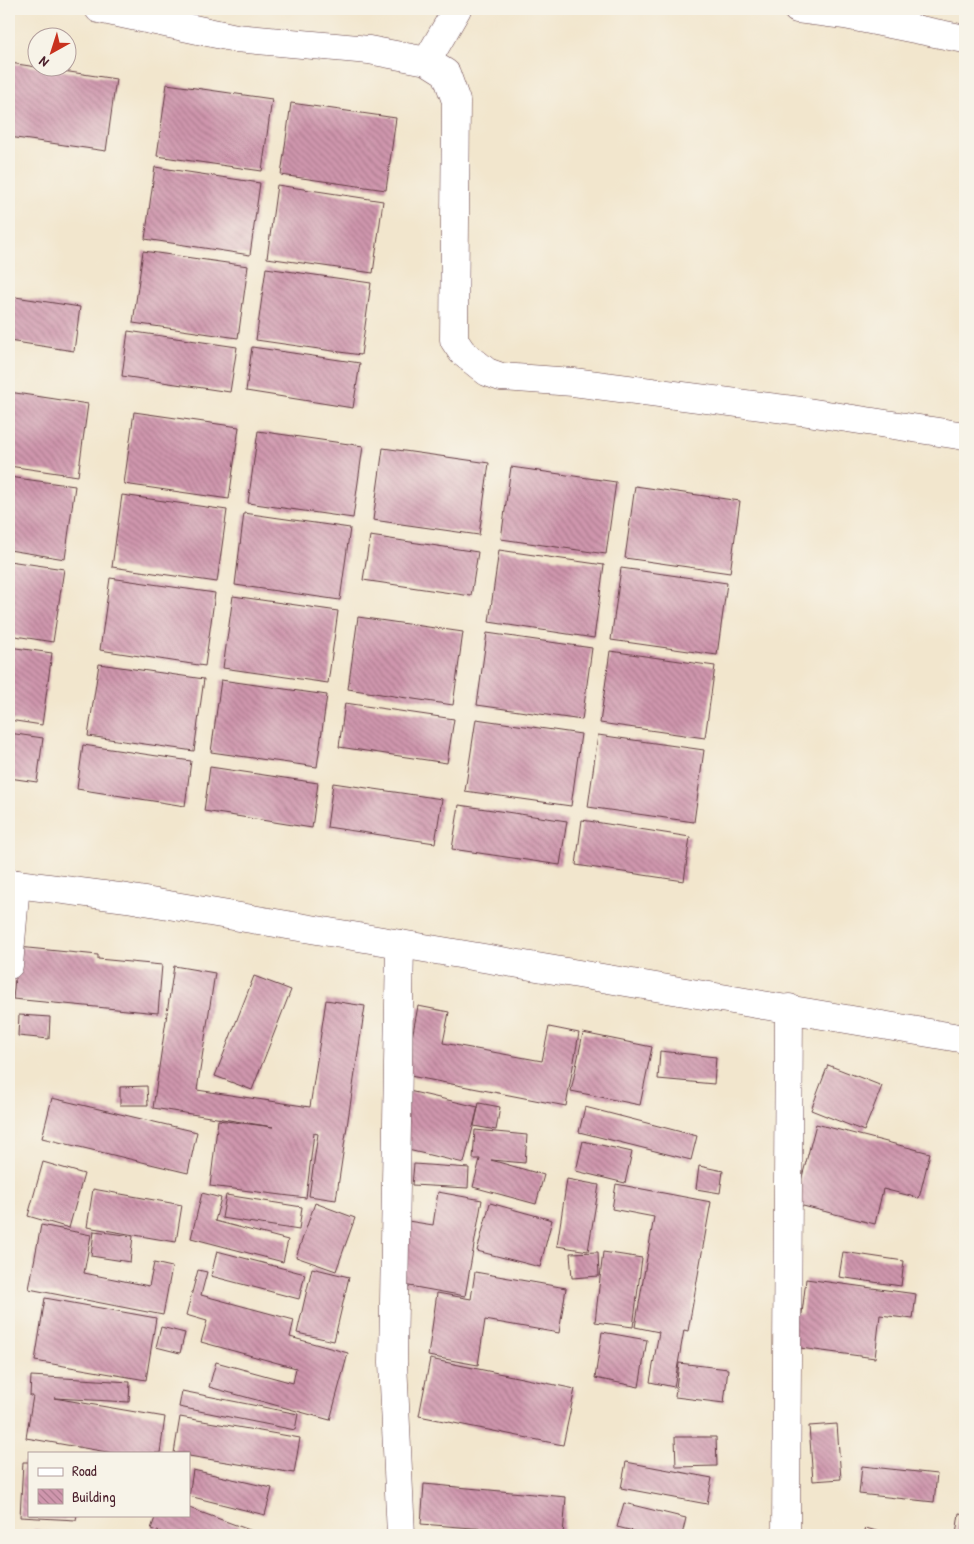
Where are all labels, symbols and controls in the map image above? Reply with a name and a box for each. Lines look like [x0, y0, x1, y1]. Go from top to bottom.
north arrow [28, 28, 78, 78]
text: N [34, 52, 52, 72]
legend [28, 1452, 190, 1516]
text: Road [72, 1460, 97, 1481]
text: Building [72, 1486, 116, 1507]

